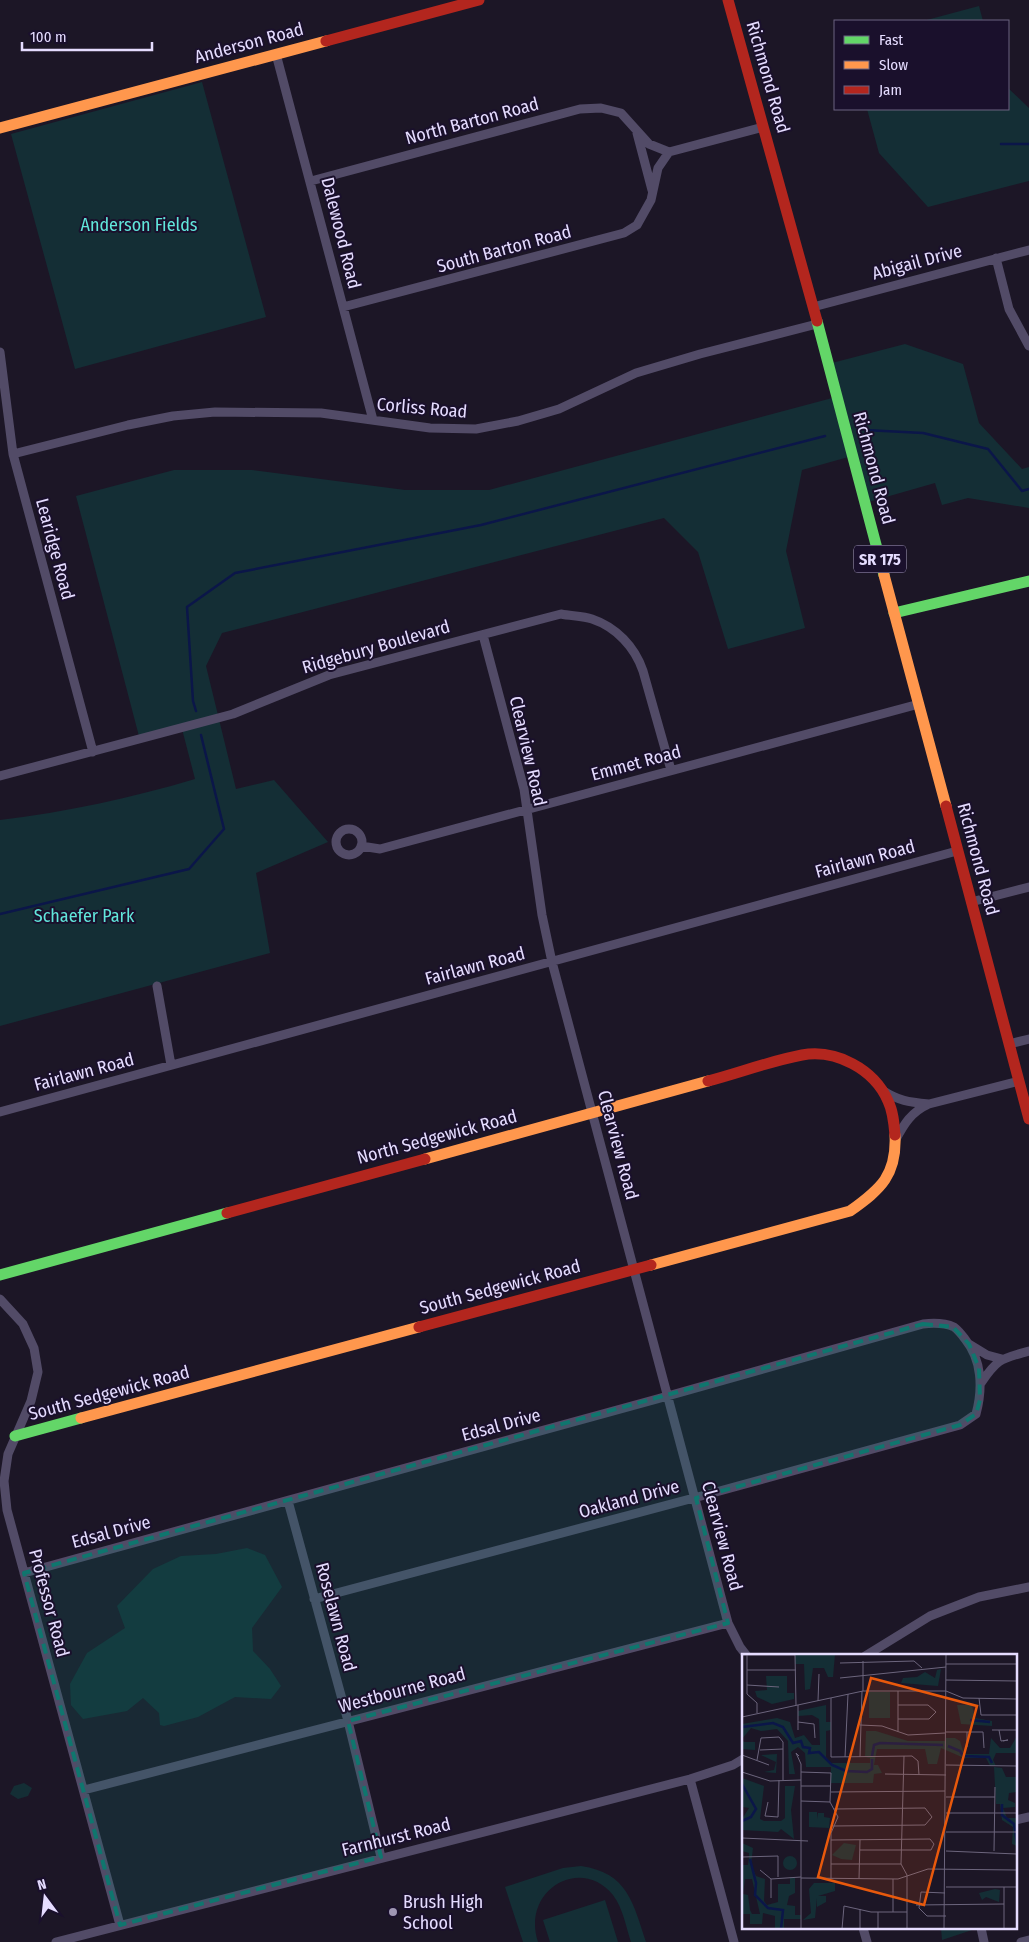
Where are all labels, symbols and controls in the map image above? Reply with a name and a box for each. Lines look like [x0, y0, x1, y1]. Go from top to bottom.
street label: Anderson Road [192, 18, 306, 68]
street label: Richmond Road [742, 18, 794, 136]
scale bar [22, 20, 152, 52]
legend [834, 20, 1009, 110]
text: 100 m [30, 28, 67, 46]
text: Fast [879, 31, 903, 49]
text: Slow [879, 56, 908, 74]
text: Jam [879, 81, 902, 99]
street label: North Barton Road [403, 93, 541, 149]
street label: Dalewood Road [316, 175, 366, 291]
park label: Anderson Fields [80, 214, 198, 236]
street label: South Barton Road [434, 220, 574, 278]
street label: Abigail Drive [870, 239, 964, 285]
street label: Corliss Road [376, 393, 468, 423]
street label: Richmond Road [848, 409, 900, 527]
street label: Learidge Road [31, 496, 79, 602]
road number: SR 175 [854, 546, 906, 572]
street label: Ridgebury Boulevard [300, 615, 452, 679]
street label: Clearview Road [505, 694, 551, 808]
street label: Emmet Road [589, 740, 683, 786]
street label: Richmond Road [952, 800, 1004, 918]
street label: Fairlawn Road [813, 835, 917, 883]
park label: Schaefer Park [34, 905, 135, 927]
street label: Fairlawn Road [423, 942, 527, 990]
street label: Fairlawn Road [32, 1048, 136, 1096]
street label: Clearview Road [593, 1088, 643, 1202]
street label: North Sedgewick Road [355, 1105, 519, 1169]
street label: South Sedgewick Road [417, 1255, 583, 1319]
street label: South Sedgewick Road [26, 1361, 192, 1425]
street label: Edsal Drive [459, 1404, 543, 1446]
street label: Oakland Drive [576, 1475, 682, 1523]
street label: Clearview Road [697, 1479, 747, 1593]
street label: Edsal Drive [69, 1511, 153, 1553]
street label: Professor Road [24, 1547, 74, 1659]
street label: Roselawn Road [311, 1560, 361, 1674]
inset map [742, 1654, 1016, 1930]
street label: Westbourne Road [336, 1662, 468, 1718]
street label: Farnhurst Road [339, 1813, 453, 1861]
north arrow [20, 1872, 70, 1922]
text: N [36, 1876, 48, 1894]
place label: Brush High School [403, 1891, 483, 1934]
marker: Brush High School [387, 1906, 399, 1918]

